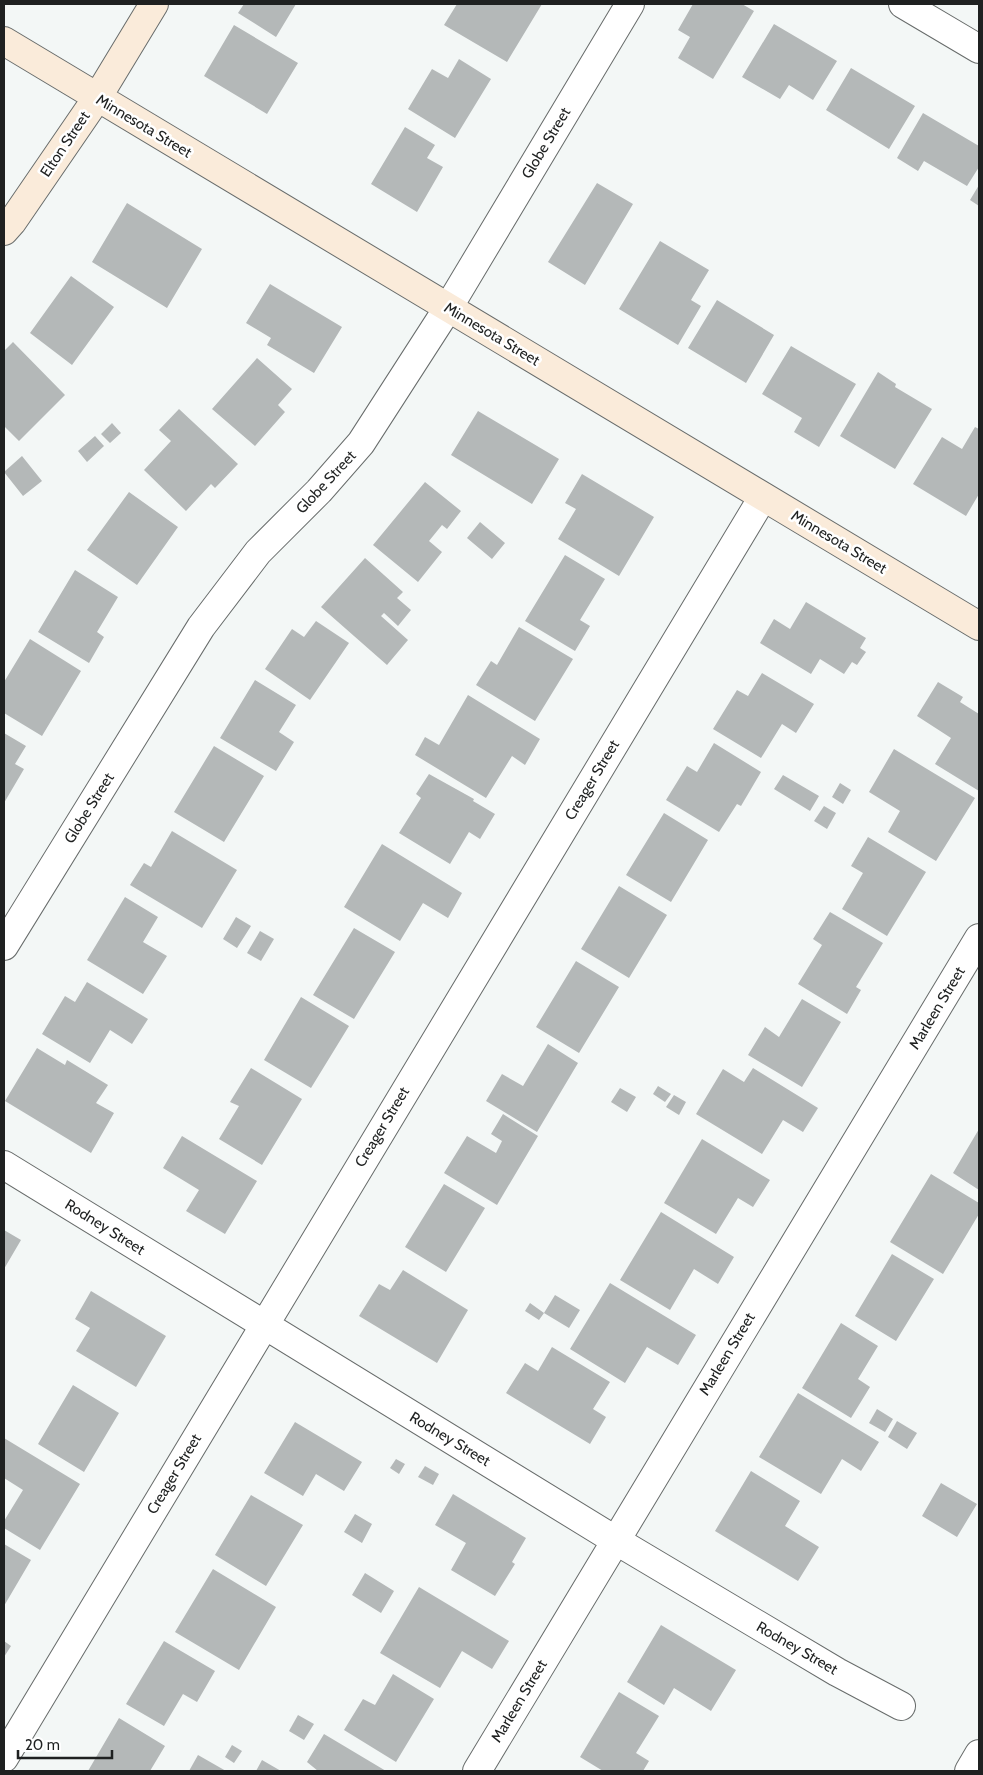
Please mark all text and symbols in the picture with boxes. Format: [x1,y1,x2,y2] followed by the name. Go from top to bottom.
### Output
[93,90,195,162] street label: Minnesota Street
[518,104,574,182] street label: Globe Street
[36,108,94,180] street label: Elton Street
[441,298,543,370] street label: Minnesota Street
[292,447,360,517] street label: Globe Street
[788,506,890,578] street label: Minnesota Street
[561,737,623,823] street label: Creager Street
[60,769,118,847] street label: Globe Street
[905,963,969,1053] street label: Marleen Street
[351,1084,413,1170] street label: Creager Street
[62,1195,148,1259] street label: Rodney Street
[695,1309,759,1399] street label: Marleen Street
[406,1408,494,1470] street label: Rodney Street
[143,1431,205,1517] street label: Creager Street
[753,1617,841,1679] street label: Rodney Street
[487,1656,551,1746] street label: Marleen Street
[18,1728,111,1760] scale bar
[25,1736,60,1754] text: 20 m

